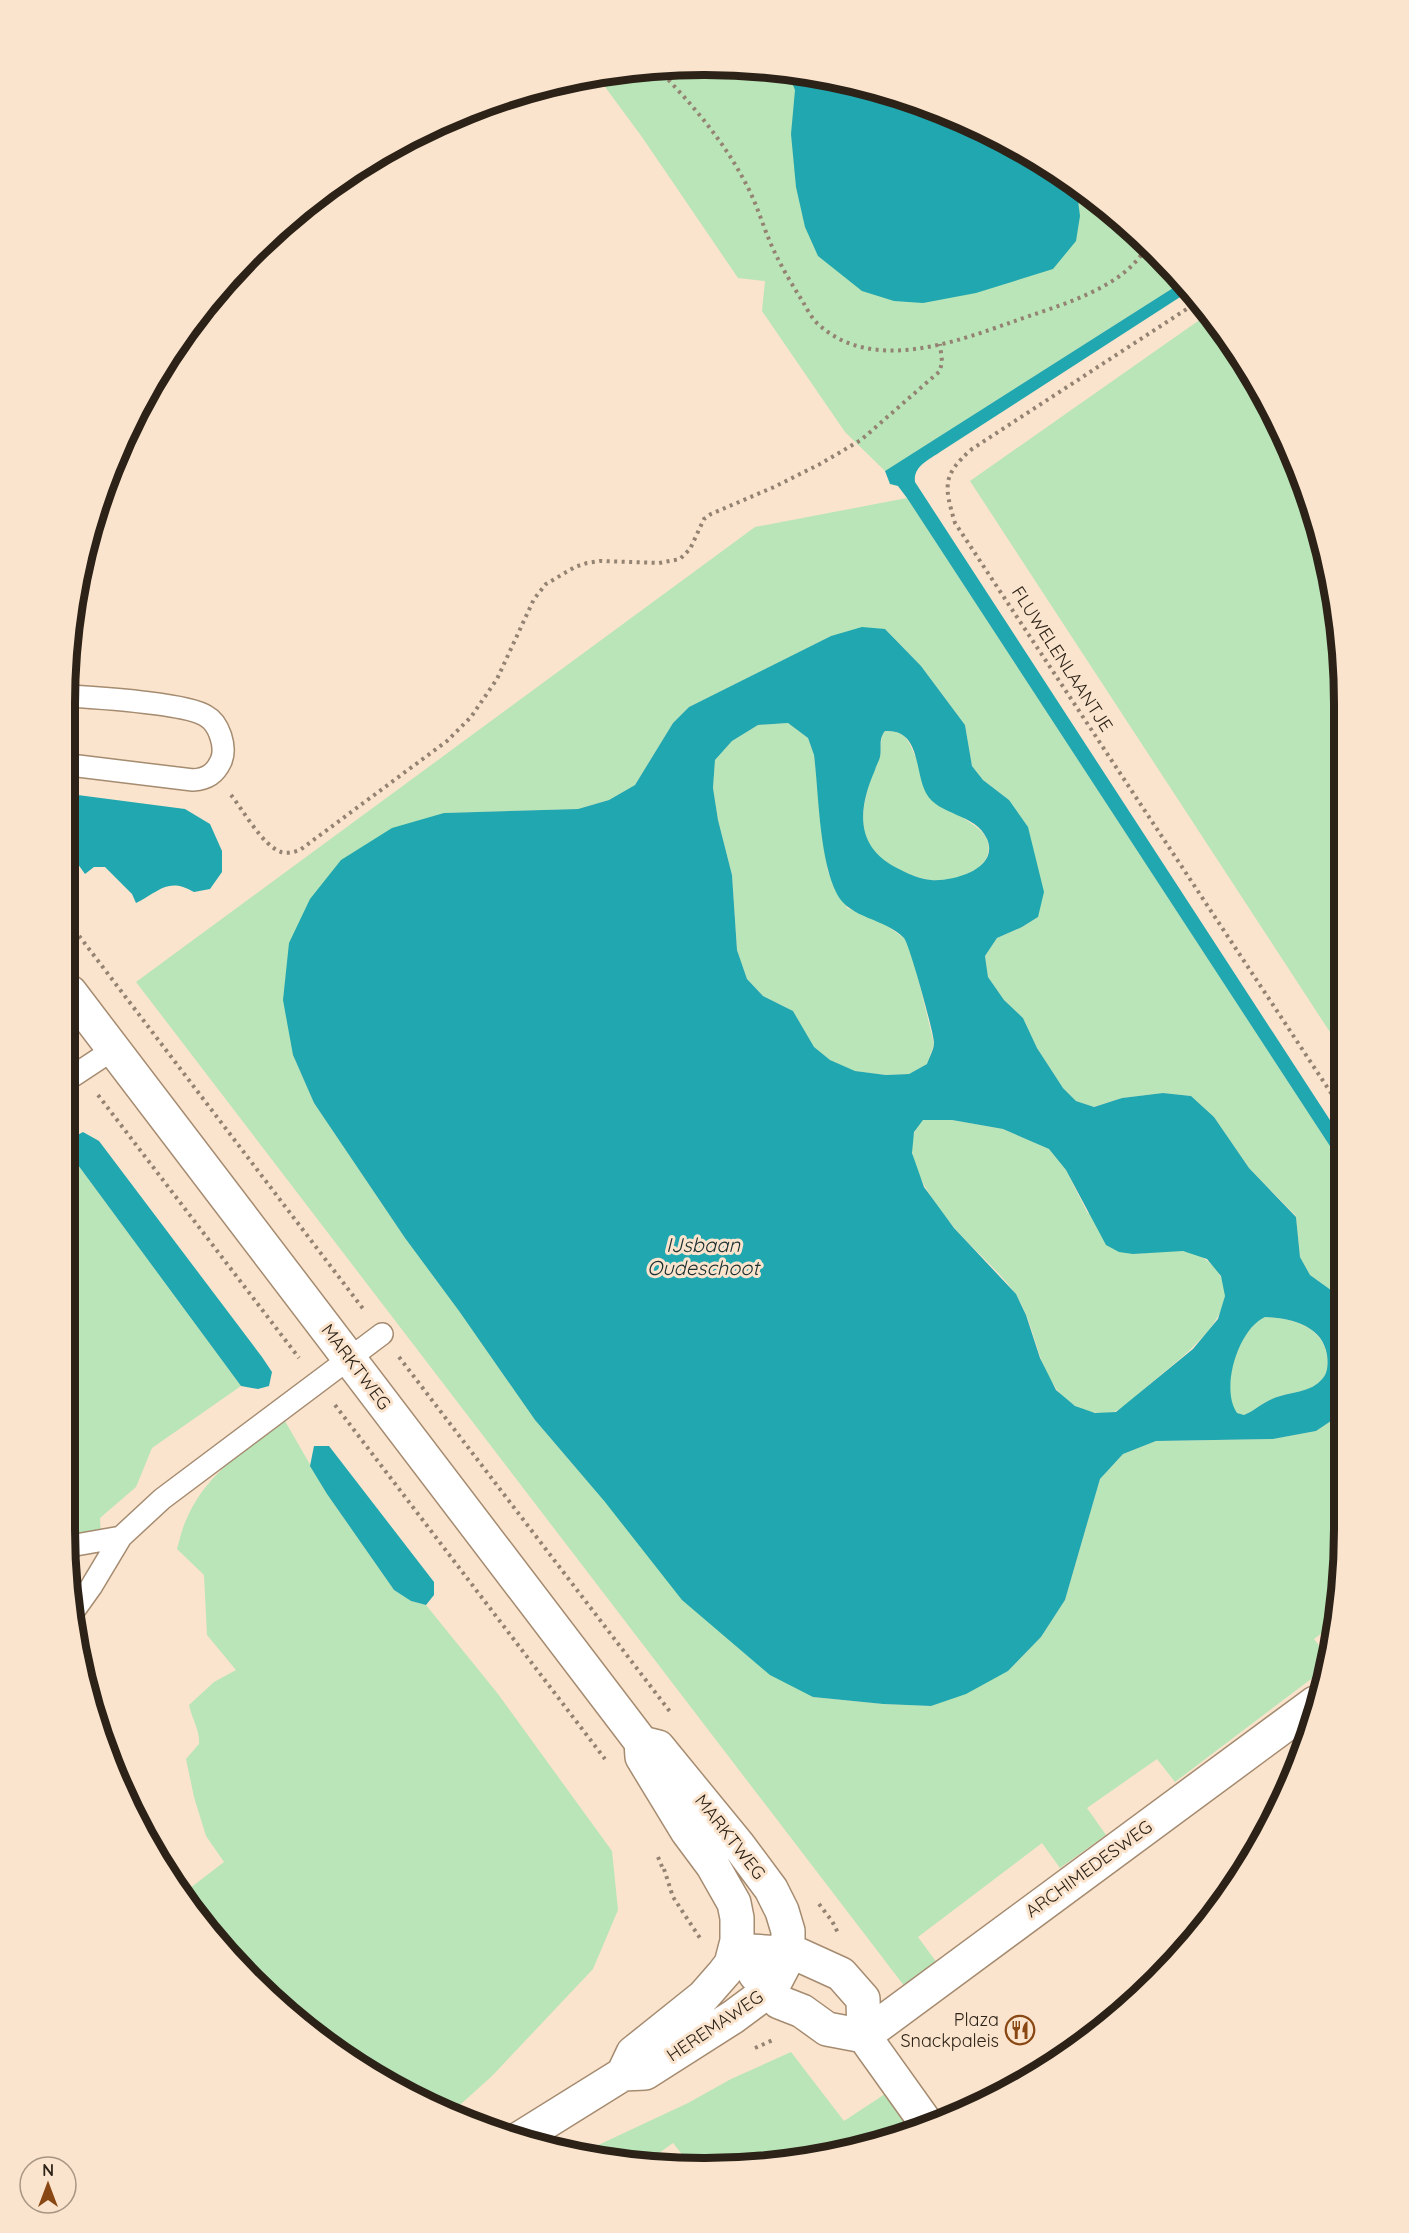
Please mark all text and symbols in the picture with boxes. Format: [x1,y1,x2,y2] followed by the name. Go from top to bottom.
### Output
[1007,582,1118,736] street label: FLUWELENLAANTJE
[647,1232,761,1280] water label: IJsbaan Oudeschoot
[317,1319,396,1414] street label: MARKTWEG
[690,1789,771,1884] street label: MARKTWEG
[1021,1815,1157,1922] street label: ARCHIMEDESWEG
[662,1985,767,2066] street label: HEREMAWEG
[900,2008,999,2052] place label: Plaza Snackpaleis
[1004,2014,1036,2046] restaurant icon: Plaza Snackpaleis
[18,2155,78,2215] north arrow
[42,2160,54,2180] text: N

